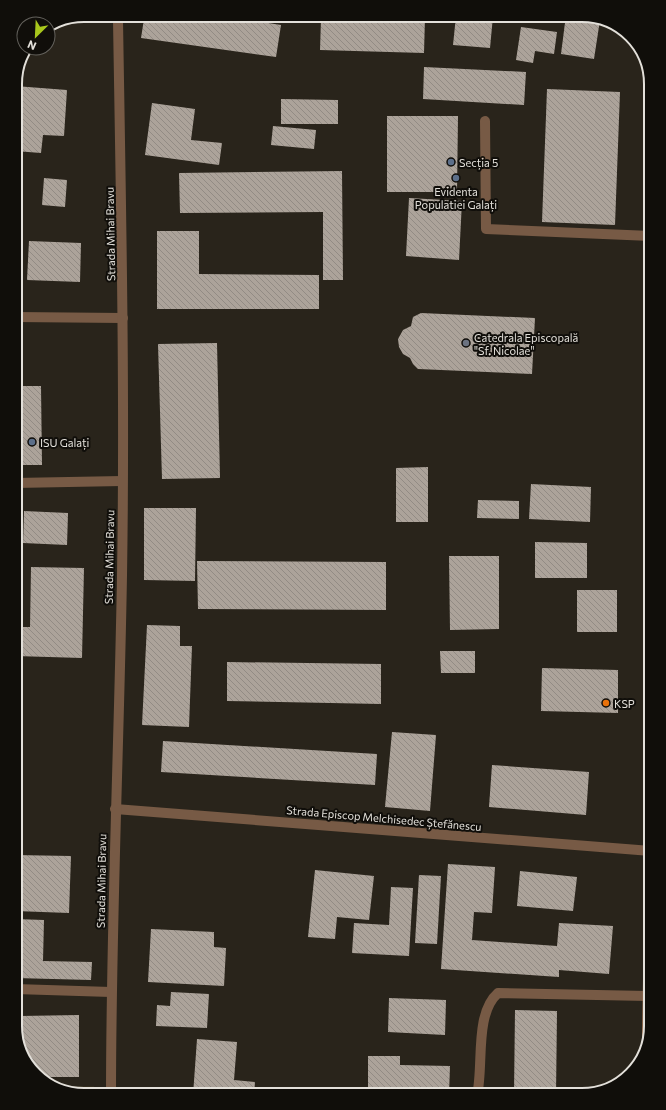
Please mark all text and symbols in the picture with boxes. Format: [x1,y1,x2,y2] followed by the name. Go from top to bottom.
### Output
[16,16,56,56] north arrow
[25,38,38,53] text: N
[459,156,498,170] place label: Secția 5
[446,157,456,167] marker: Secția 5
[451,173,461,183] marker: Evidenta Populatiei Galați
[415,185,497,212] place label: Evidenta Populatiei Galați
[103,187,117,281] street label: Strada Mihai Bravu
[474,331,578,357] place label: Catedrala Episcopală "Sf. Nicolae"
[461,338,471,348] marker: Catedrala Episcopală "Sf. Nicolae"
[40,436,90,450] place label: ISU Galați
[27,437,37,447] marker: ISU Galați
[102,510,116,604] street label: Strada Mihai Bravu
[614,697,635,710] place label: KSP
[601,698,611,708] marker: KSP
[286,803,482,834] street label: Strada Episcop Melchisedec Ștefănescu
[94,834,108,928] street label: Strada Mihai Bravu

